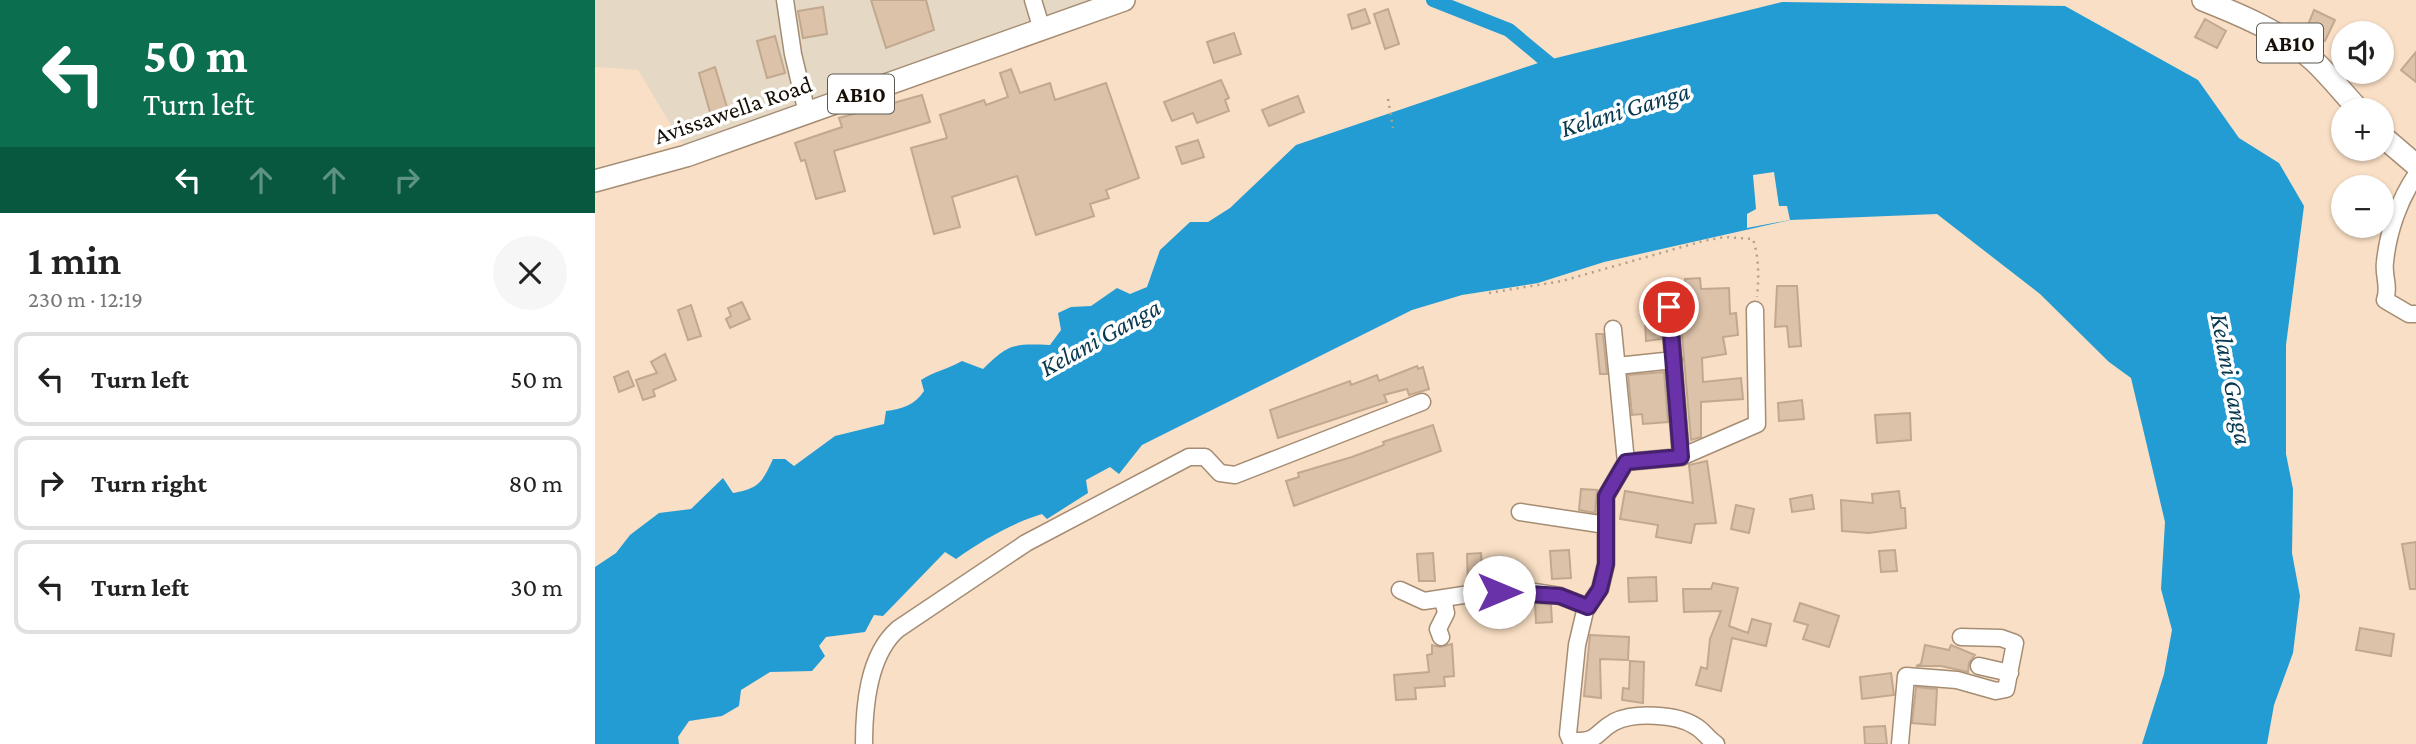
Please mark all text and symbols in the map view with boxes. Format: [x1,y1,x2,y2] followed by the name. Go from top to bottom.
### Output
[2331,21,2394,238] map controls
[2331,21,2394,84] button: sound
[2257,24,2323,62] road number: AB10
[28,28,119,119] icon: left
[143,28,248,83] text: 50 m
[650,70,816,149] street label: Avissawella Road
[828,74,894,114] road number: AB10
[1557,76,1693,143] water label: Kelani Ganga
[143,86,254,122] text: Turn left
[2331,98,2394,161] button: +
[169,161,207,199] icon: left
[242,161,280,199] icon: ahead
[315,161,353,199] icon: ahead
[388,161,426,199] icon: right
[2331,175,2394,238] button: −
[28,236,121,283] text: 1 min
[493,236,567,310] button: close
[1639,277,1699,337] pin
[28,286,143,312] text: 230 m · 12:19
[1650,288,1688,326] icon: arrive
[1035,292,1166,382] water label: Kelani Ganga
[2205,311,2258,447] water label: Kelani Ganga
[32,360,70,398] icon: left
[91,365,189,394] text: Turn left
[510,365,563,394] text: 50 m
[32,464,70,502] icon: right
[91,469,207,498] text: Turn right
[509,469,563,498] text: 80 m
[1462,555,1536,629] position arrow
[32,568,70,606] icon: left
[91,573,189,602] text: Turn left
[510,573,563,602] text: 30 m

